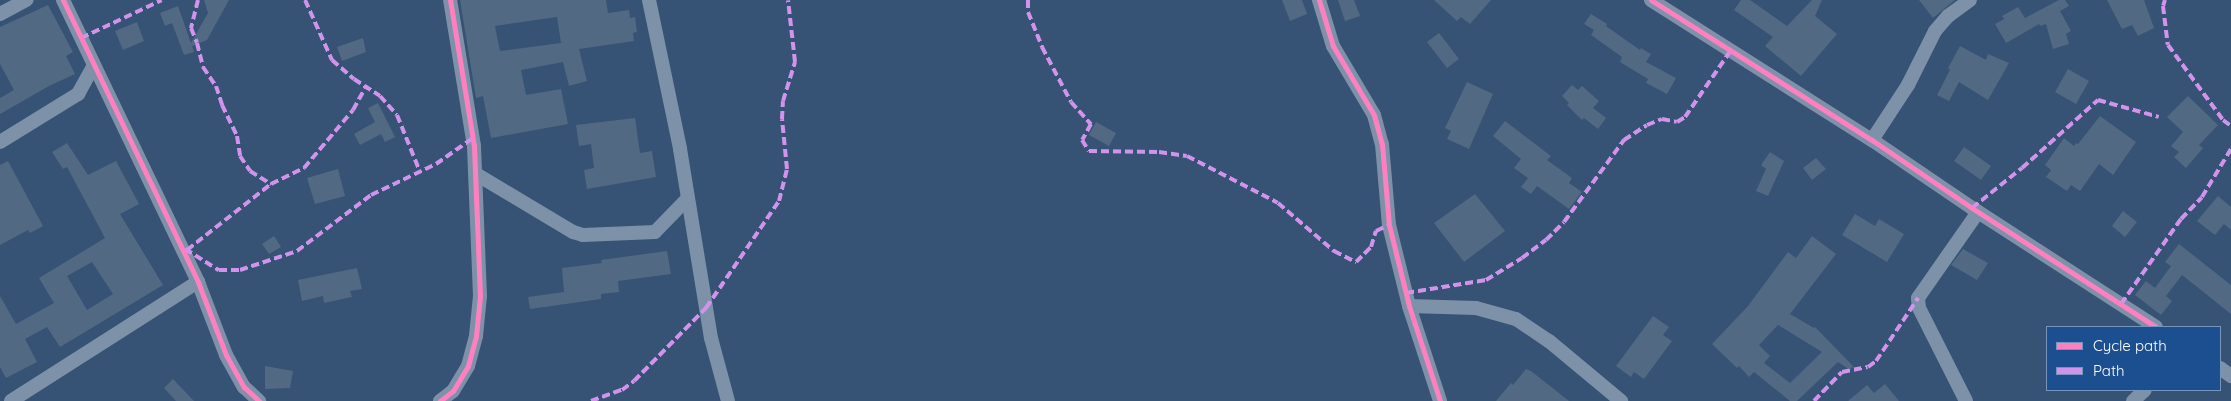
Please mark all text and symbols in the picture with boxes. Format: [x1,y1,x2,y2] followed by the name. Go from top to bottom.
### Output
[2046,326,2221,391] legend
[2093,336,2167,355] text: Cycle path
[2093,361,2125,380] text: Path

